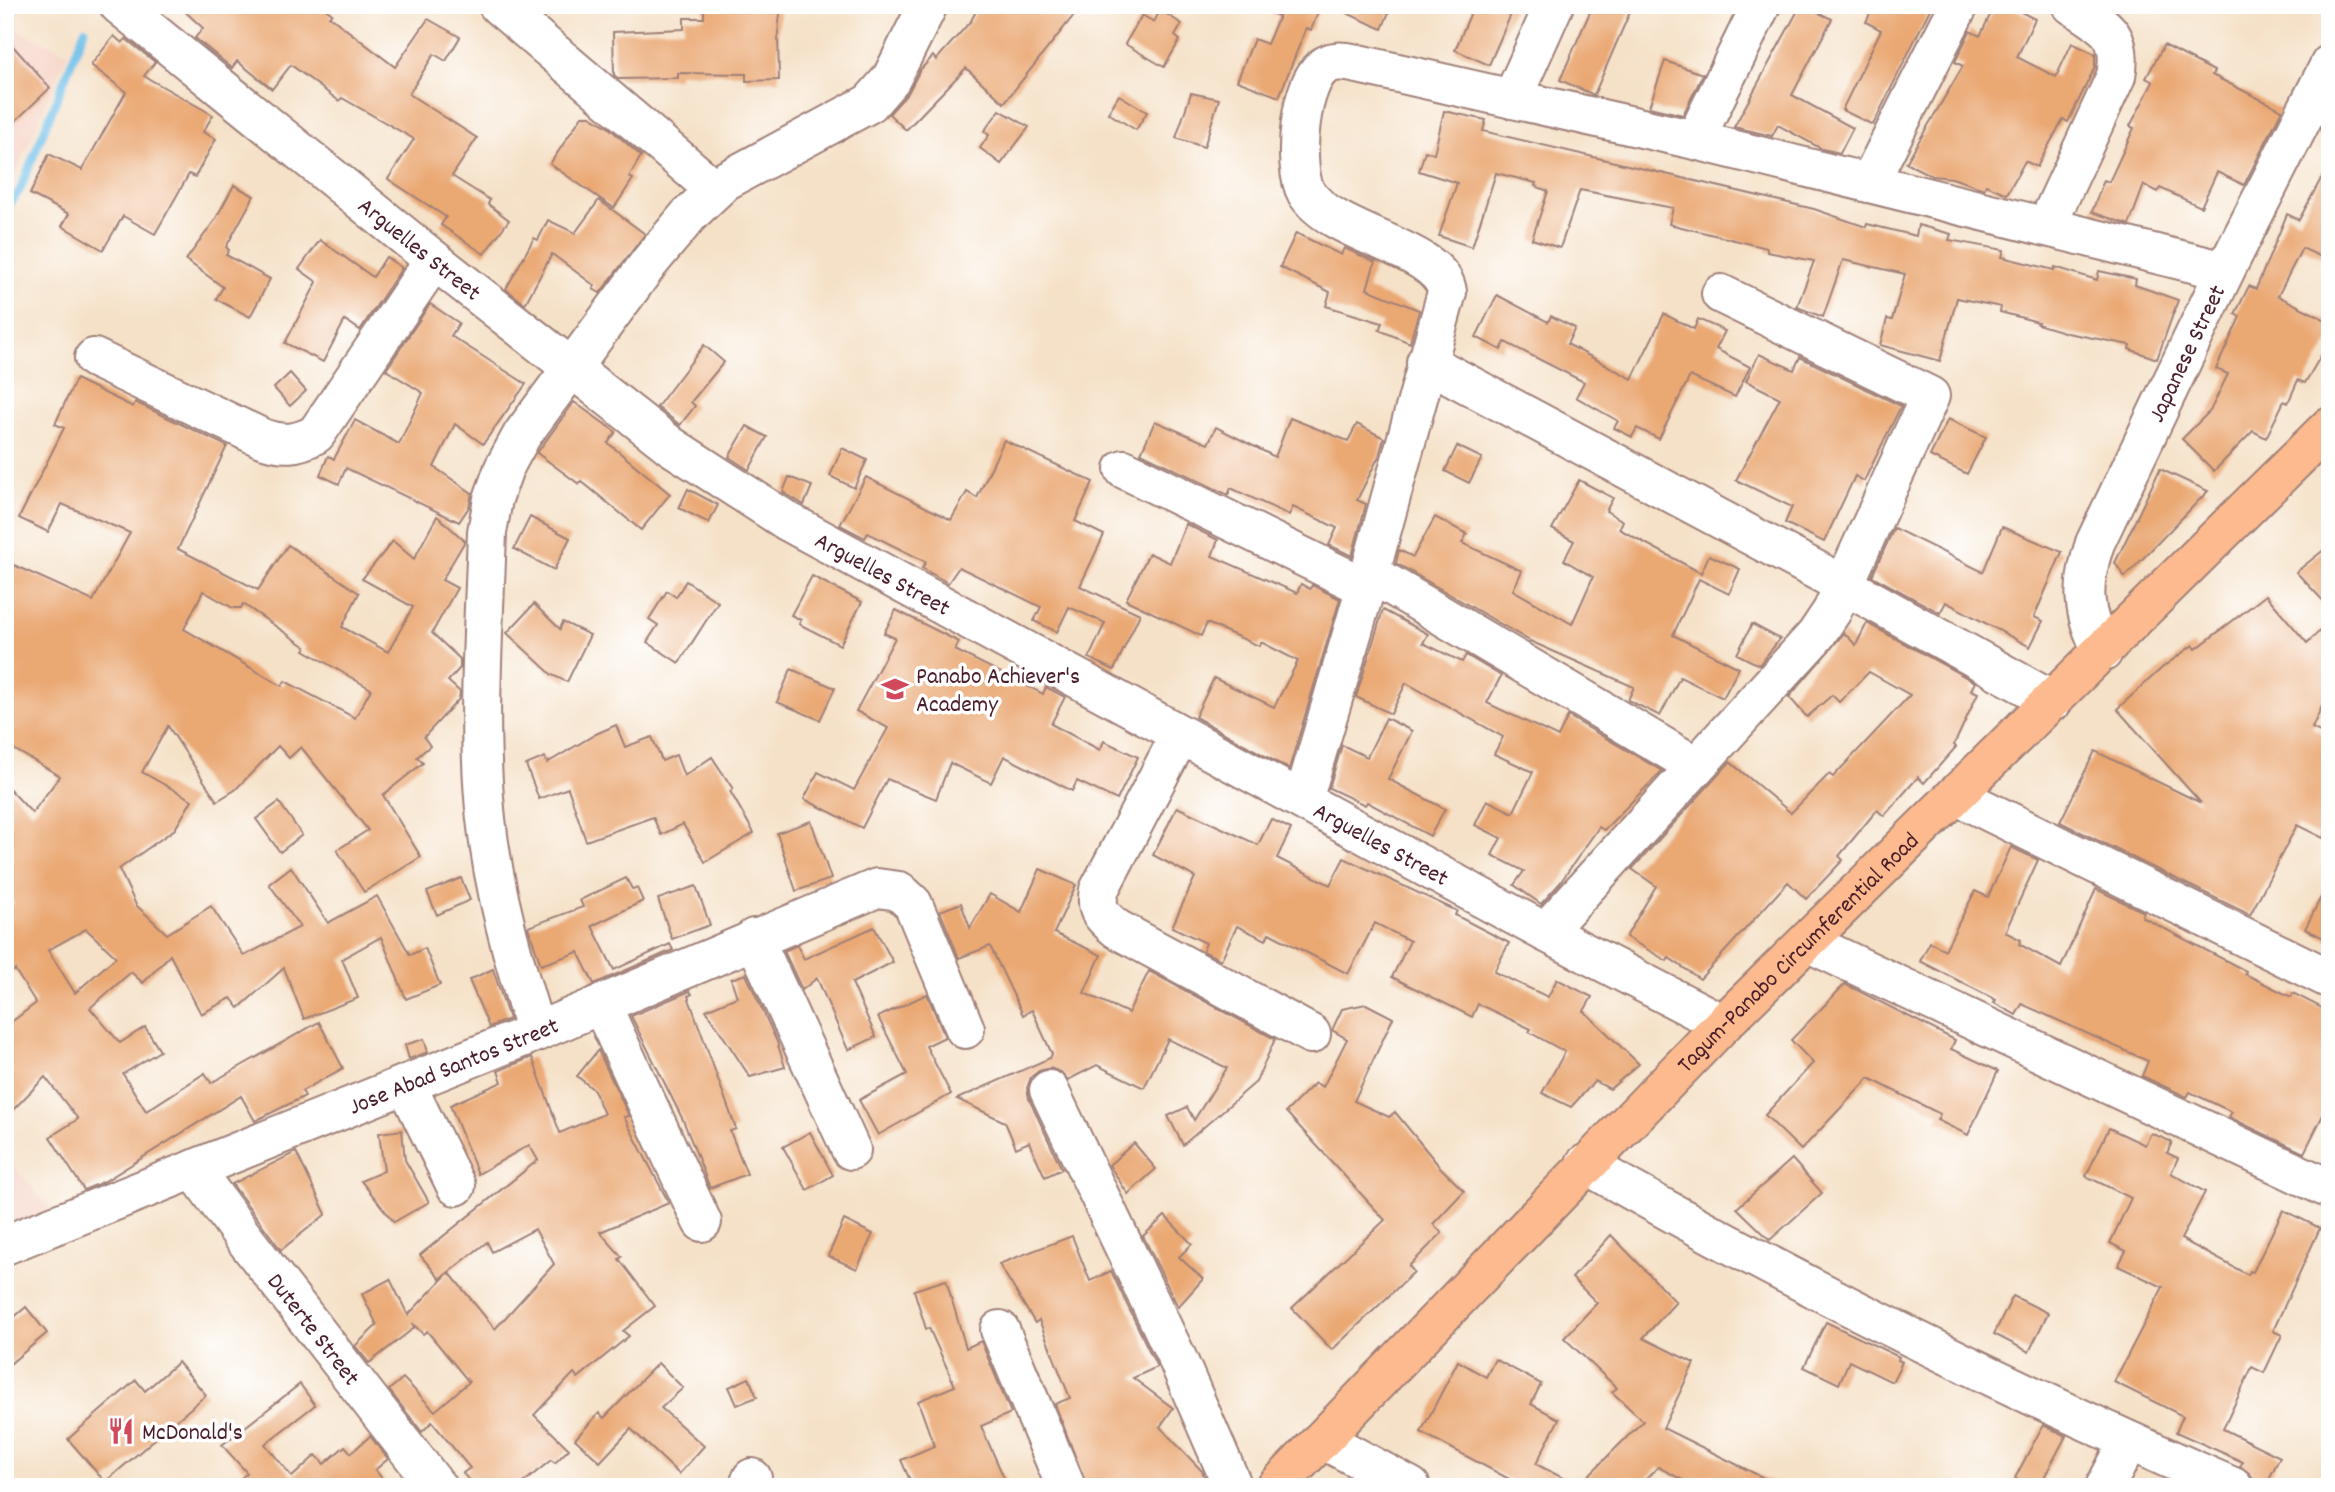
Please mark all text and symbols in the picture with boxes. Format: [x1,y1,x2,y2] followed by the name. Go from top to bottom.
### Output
[349,191,487,311] street label: Arguelles Street
[2141,280,2236,429] street label: Japanese Street
[808,525,956,626] street label: Arguelles Street
[916,661,1080,723] place label: Panabo Achiever's Academy
[880,674,910,704] school or university icon: Panabo Achiever's Academy
[1306,795,1454,897] street label: Arguelles Street
[1670,826,1928,1082] street label: Tagum-Panabo Circumferential Road
[344,1010,565,1125] street label: Jose Abad Santos Street
[257,1267,367,1394] street label: Duterte Street
[106,1416,136,1446] restaurant icon: McDonald's
[142,1417,243,1451] place label: McDonald's

